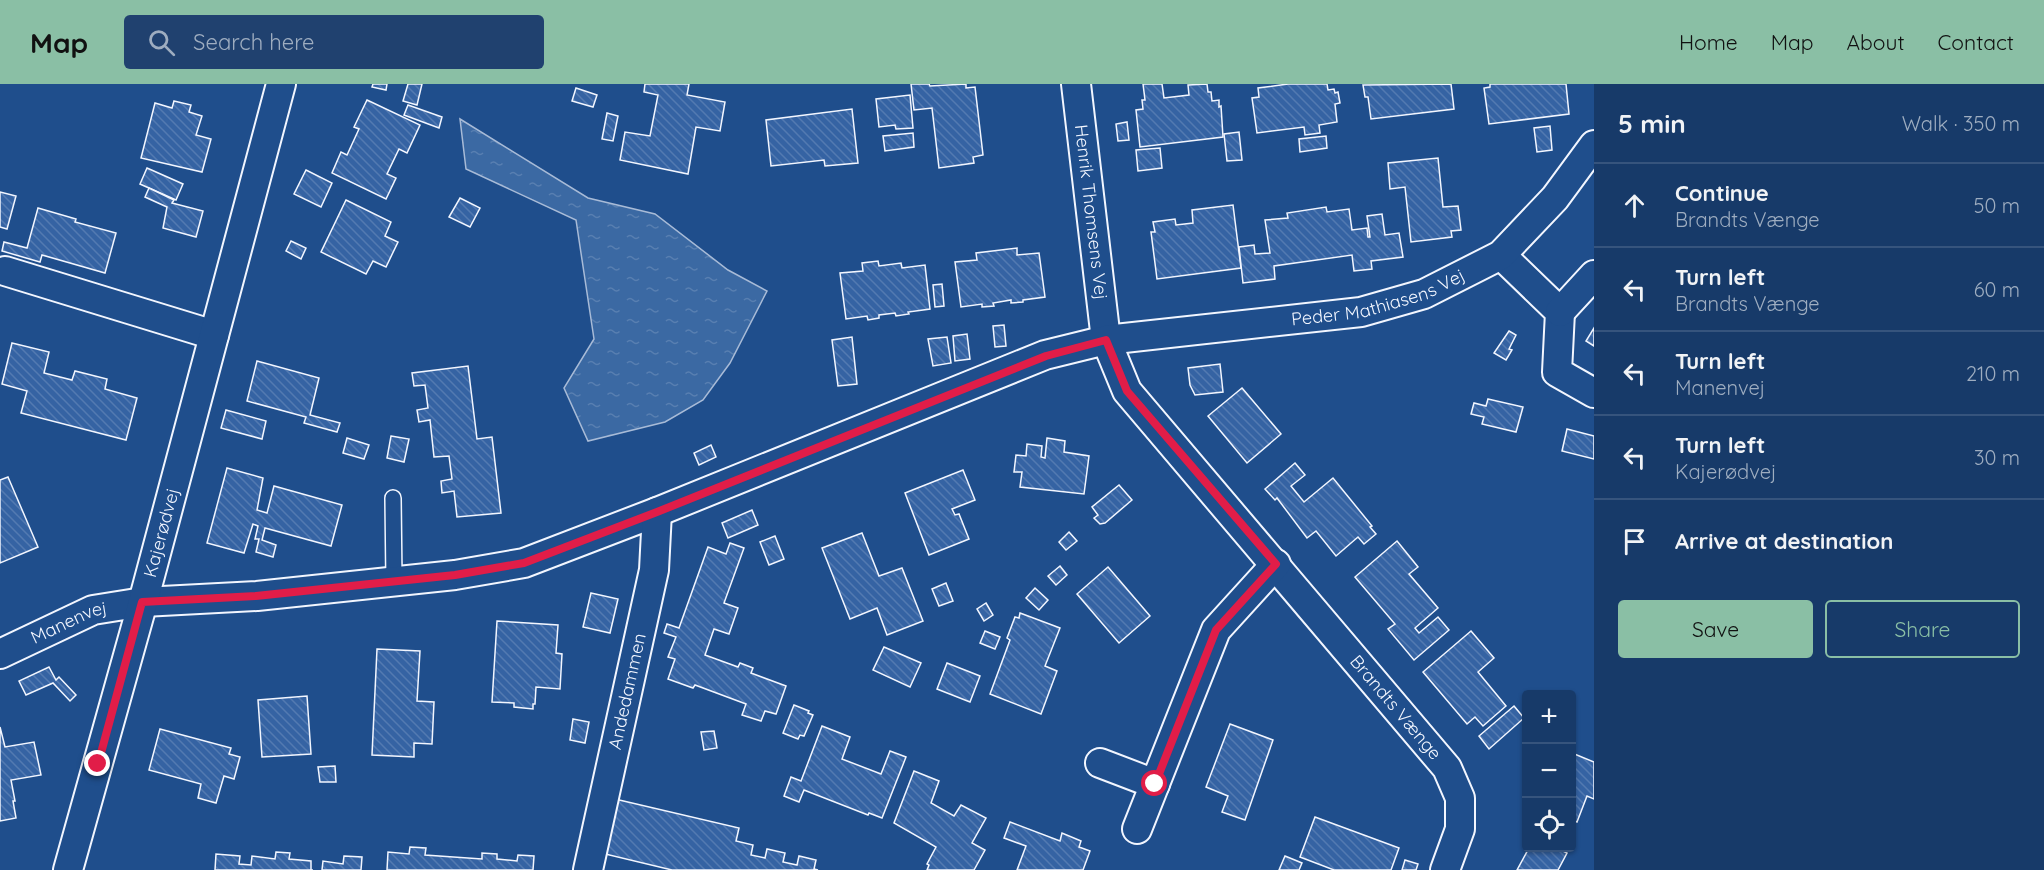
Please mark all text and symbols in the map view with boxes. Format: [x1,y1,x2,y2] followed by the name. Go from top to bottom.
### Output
[124,15,544,69] search box
[30,25,88,60] text: Map
[145,26,178,59] icon: search
[193,28,315,56] text: Search here
[1679,29,1738,55] text: Home
[1771,29,1814,55] text: Map
[1847,29,1905,55] text: About
[1938,29,2014,55] text: Contact
[1618,107,1686,140] text: 5 min
[1902,111,2020,136] text: Walk · 350 m
[1070,123,1113,301] street label: Henrik Thomsens Vej
[1675,179,1769,207] text: Continue
[1618,189,1651,222] icon: ahead
[1974,193,2020,218] text: 50 m
[1675,207,1820,232] text: Brandts Vænge
[1290,263,1468,331] street label: Peder Mathiasens Vej
[1675,263,1765,291] text: Turn left
[1618,273,1651,306] icon: left
[1974,277,2020,302] text: 60 m
[1675,291,1820,316] text: Brandts Vænge
[1675,347,1765,375] text: Turn left
[1618,357,1651,390] icon: left
[1966,361,2020,386] text: 210 m
[1675,375,1765,400] text: Manenvej
[1675,431,1765,459] text: Turn left
[1618,441,1651,474] icon: left
[1974,445,2020,470] text: 30 m
[1675,459,1776,484] text: Kajerødvej
[138,485,184,580] street label: Kajerødvej
[1618,525,1651,558] icon: arrive
[1675,527,1893,555] text: Arrive at destination
[27,596,108,649] street label: Manenvej
[1618,600,1813,658] button: Save
[1825,600,2020,658] button: Share
[603,631,651,751] street label: Andedammen
[1345,650,1447,764] street label: Brandts Vænge
[1522,690,1576,852] map controls
[1522,690,1576,744] button: +
[1522,744,1576,798] button: −
[84,750,110,776] route end
[1141,770,1167,796] route start
[1522,798,1576,852] button: locate

